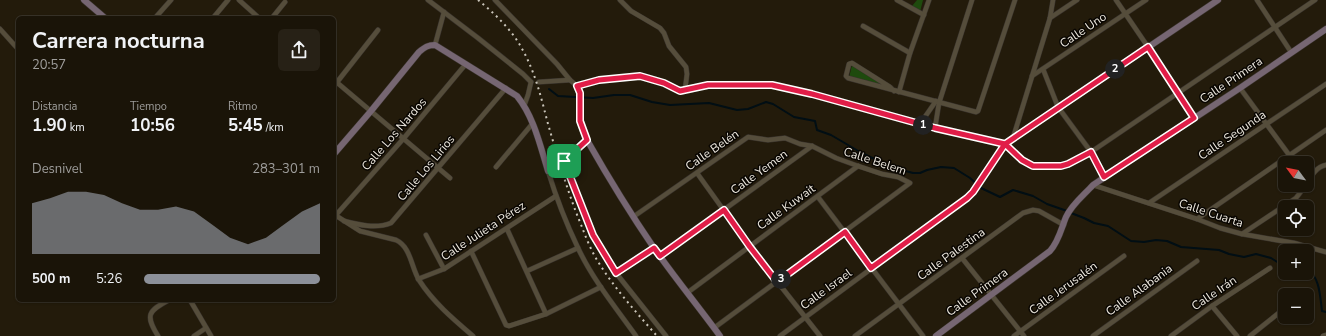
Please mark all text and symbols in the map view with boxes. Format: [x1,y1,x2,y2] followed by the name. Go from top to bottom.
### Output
[1057,8,1110,51] street label: Calle Uno
[32,26,205,56] text: Carrera nocturna
[278,29,320,71] button: share
[1196,53,1266,107] street label: Calle Primera
[32,56,66,74] text: 20:57
[1105,59,1125,79] pin: 2
[1112,61,1118,76] text: 2
[358,94,430,174] street label: Calle Los Nardos
[32,99,77,114] text: Distancia
[130,99,167,114] text: Tiempo
[228,99,257,114] text: Ritmo
[1195,106,1269,164] street label: Calle Segunda
[32,114,67,137] text: 1.90
[130,114,175,137] text: 10:56
[228,114,263,137] text: 5:45
[913,115,933,135] pin: 1
[920,117,926,132] text: 1
[67,120,85,135] text: km
[263,120,284,135] text: /km
[682,126,742,174] street label: Calle Belén
[394,131,458,204] street label: Calle Los Lirios
[841,143,909,179] street label: Calle Belem
[547,144,581,178] pin
[727,146,791,198] street label: Calle Yemen
[553,150,575,172] icon: arrive
[1278,156,1314,192] north arrow
[1278,156,1314,324] map controls
[32,160,83,178] text: Desnivel
[252,160,320,178] text: 283–301 m
[754,180,819,234] street label: Calle Kuwait
[1177,195,1245,231] street label: Calle Cuarta
[438,197,529,264] street label: Calle Julieta Pérez
[1278,200,1314,236] button: locate
[914,224,988,284] street label: Calle Palestina
[1278,244,1314,280] button: +
[1026,258,1100,318] street label: Calle Jerusalén
[1102,260,1176,320] street label: Calle Alabania
[943,264,1011,320] street label: Calle Primera
[797,265,855,313] street label: Calle Israel
[771,269,791,289] pin: 3
[32,270,70,288] text: 500 m
[96,270,122,288] text: 5:26
[778,271,784,286] text: 3
[1188,272,1240,314] street label: Calle Irán
[1278,288,1314,324] button: −

